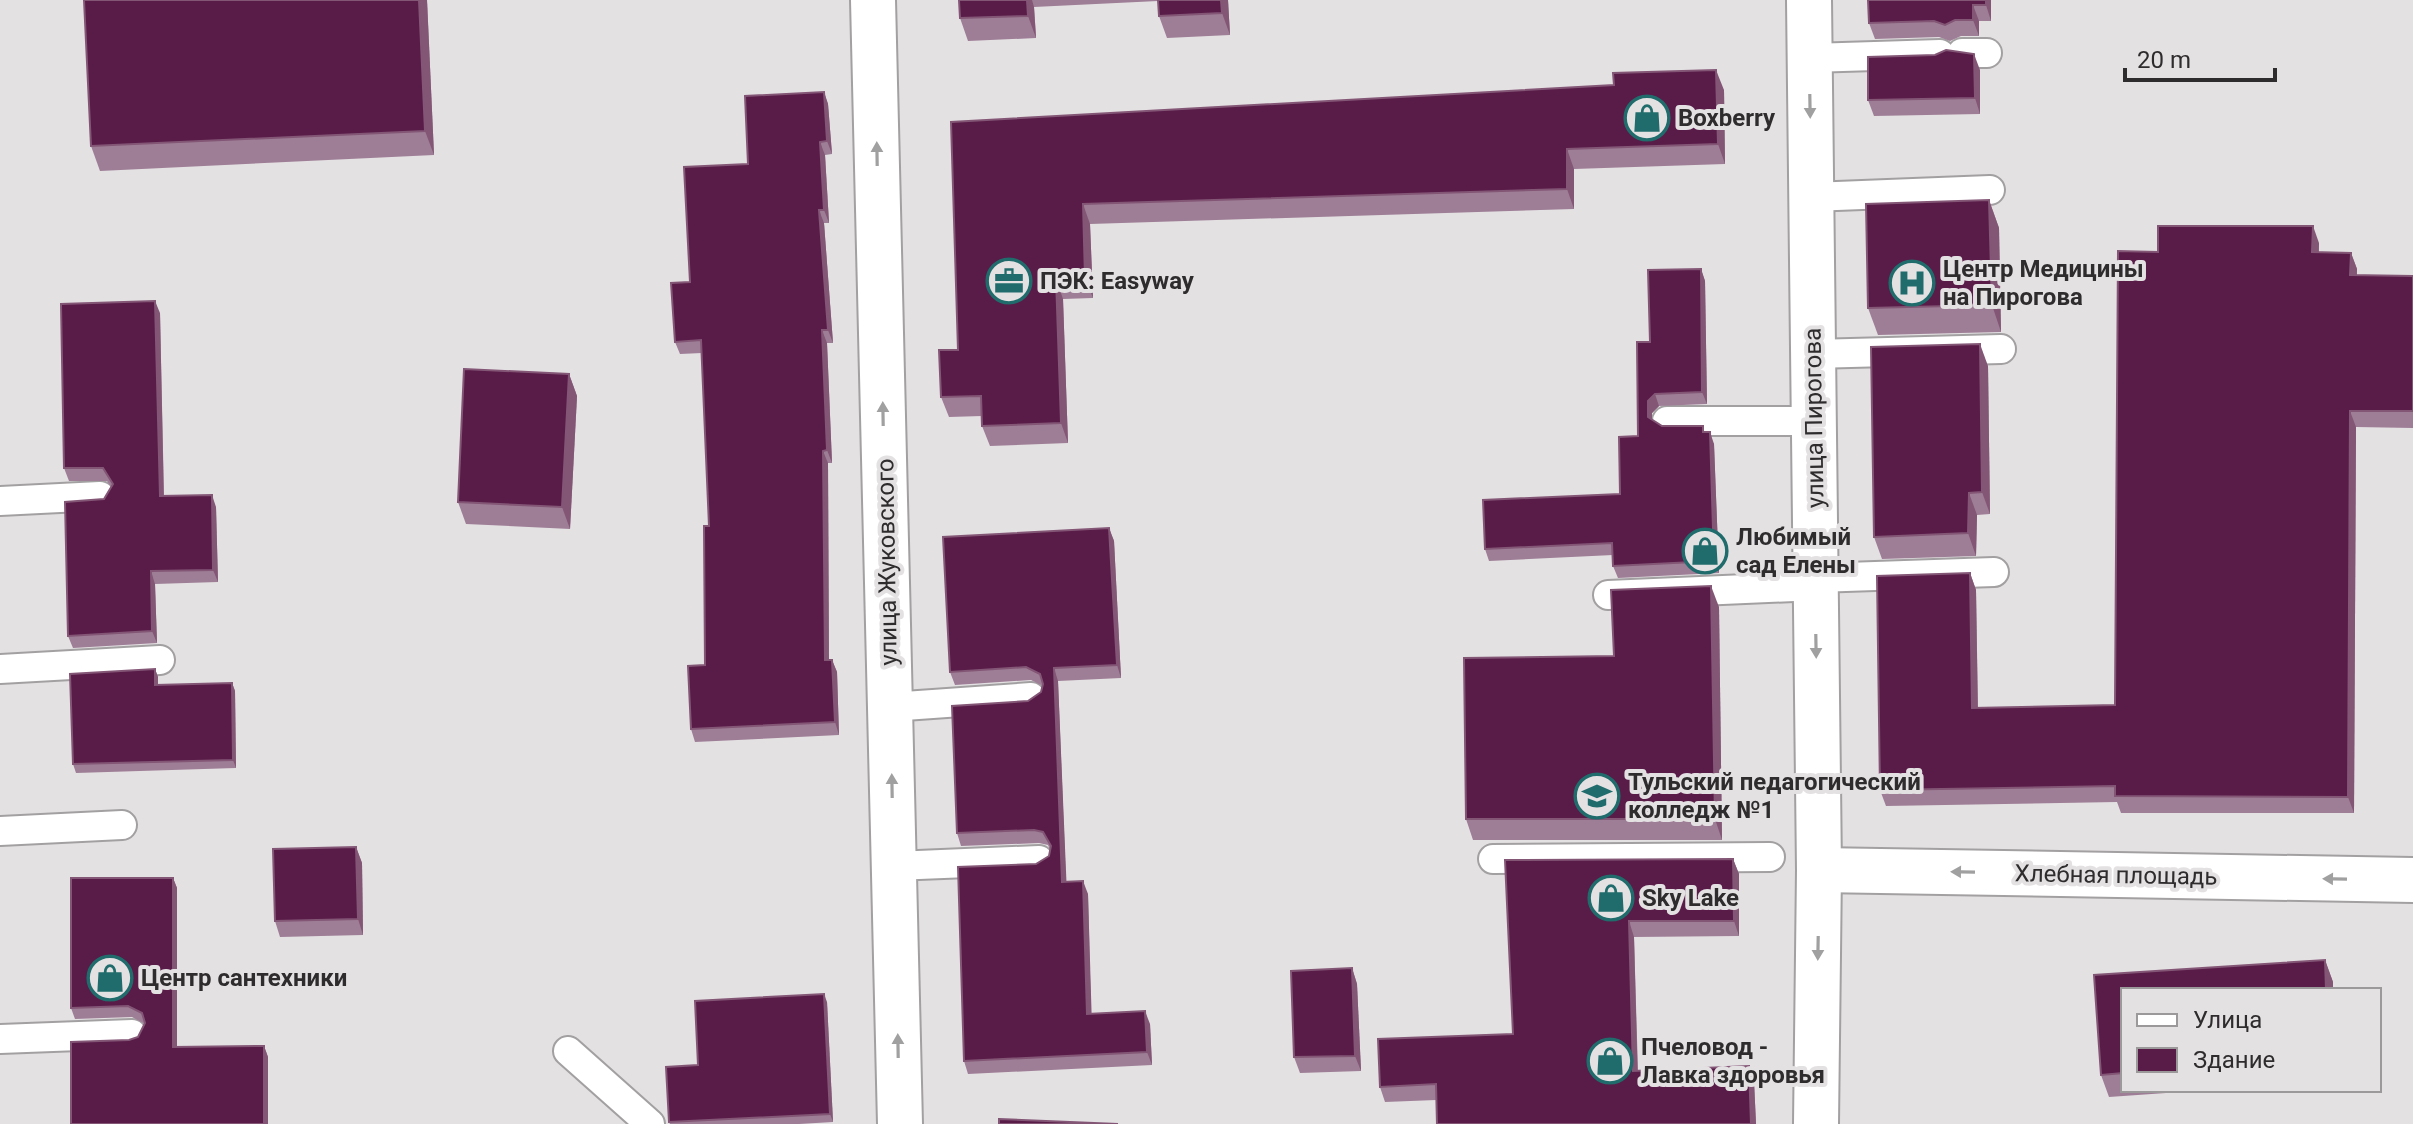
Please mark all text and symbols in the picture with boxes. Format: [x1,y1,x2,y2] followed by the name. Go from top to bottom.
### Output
[2125,32,2275,82] scale bar
[2137,46,2191,74] text: 20 m
[1623,94,1671,142] shop icon: Boxberry
[1804,94,1816,119] one-way arrow
[1678,104,1776,132] place label: Boxberry
[871,141,884,166] one-way arrow
[1943,255,2144,311] place label: Центр Медицины на Пирогова
[985,257,1033,305] office icon: ПЭК: Easyway
[1888,259,1936,307] hospital icon: Центр Медицины на Пирогова
[1040,267,1195,295] place label: ПЭК: Easyway
[1798,328,1830,508] street label: улица Пирогова
[877,401,889,426] one-way arrow
[871,458,903,666] street label: улица Жуковского
[1736,523,1856,579] place label: Любимый сад Елены
[1681,527,1729,575] shop icon: Любимый сад Елены
[1810,634,1822,659] one-way arrow
[1628,768,1921,824] place label: Тульский педагогический колледж №1
[1573,772,1621,820] school or university icon: Тульский педагогический колледж №1
[885,773,898,798] one-way arrow
[2014,859,2218,891] street label: Хлебная площадь
[1950,866,1975,878] one-way arrow
[2322,873,2347,885] one-way arrow
[1587,874,1635,922] shop icon: Sky Lake
[1642,884,1739,912] place label: Sky Lake
[1812,936,1824,961] one-way arrow
[86,954,134,1002] shop icon: Центр сантехники
[141,964,347,992] place label: Центр сантехники
[2121,988,2381,1092] legend
[2193,1006,2262,1034] text: Улица
[891,1033,904,1058] one-way arrow
[1641,1033,1825,1089] place label: Пчеловод - Лавка здоровья
[1586,1037,1634,1085] shop icon: Пчеловод - Лавка здоровья
[2193,1046,2275,1074] text: Здание

